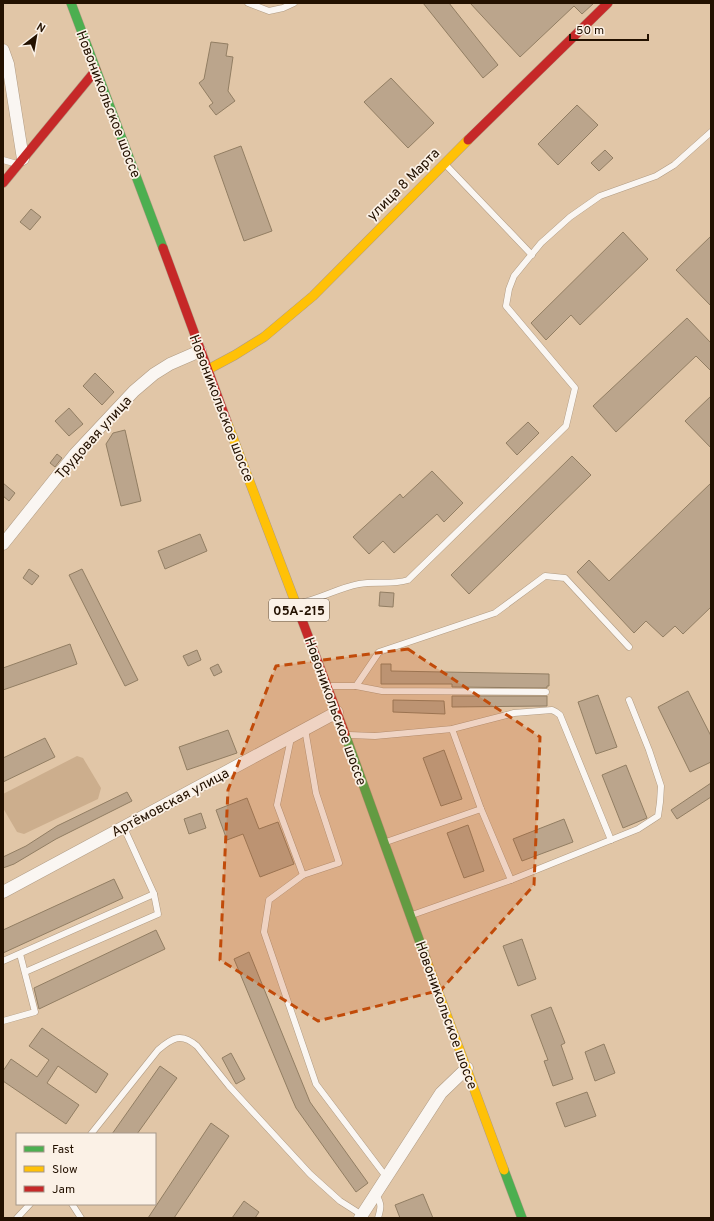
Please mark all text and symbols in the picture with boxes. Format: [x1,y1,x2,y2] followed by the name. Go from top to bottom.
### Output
[16,16,56,56] north arrow
[570,16,648,42] scale bar
[34,20,48,36] text: N
[576,23,604,39] text: 50 m
[72,28,144,181] street label: Новоникольское шоссе
[364,145,444,225] street label: улица 8 Марта
[185,332,257,485] street label: Новоникольское шоссе
[52,393,136,483] street label: Трудовая улица
[269,599,329,621] road number: 05А-215
[300,635,369,788] street label: Новоникольское шоссе
[109,765,232,842] street label: Артёмовская улица
[411,939,480,1092] street label: Новоникольское шоссе
[16,1133,156,1205] legend
[52,1142,74,1158] text: Fast
[52,1162,78,1178] text: Slow
[52,1182,75,1198] text: Jam

